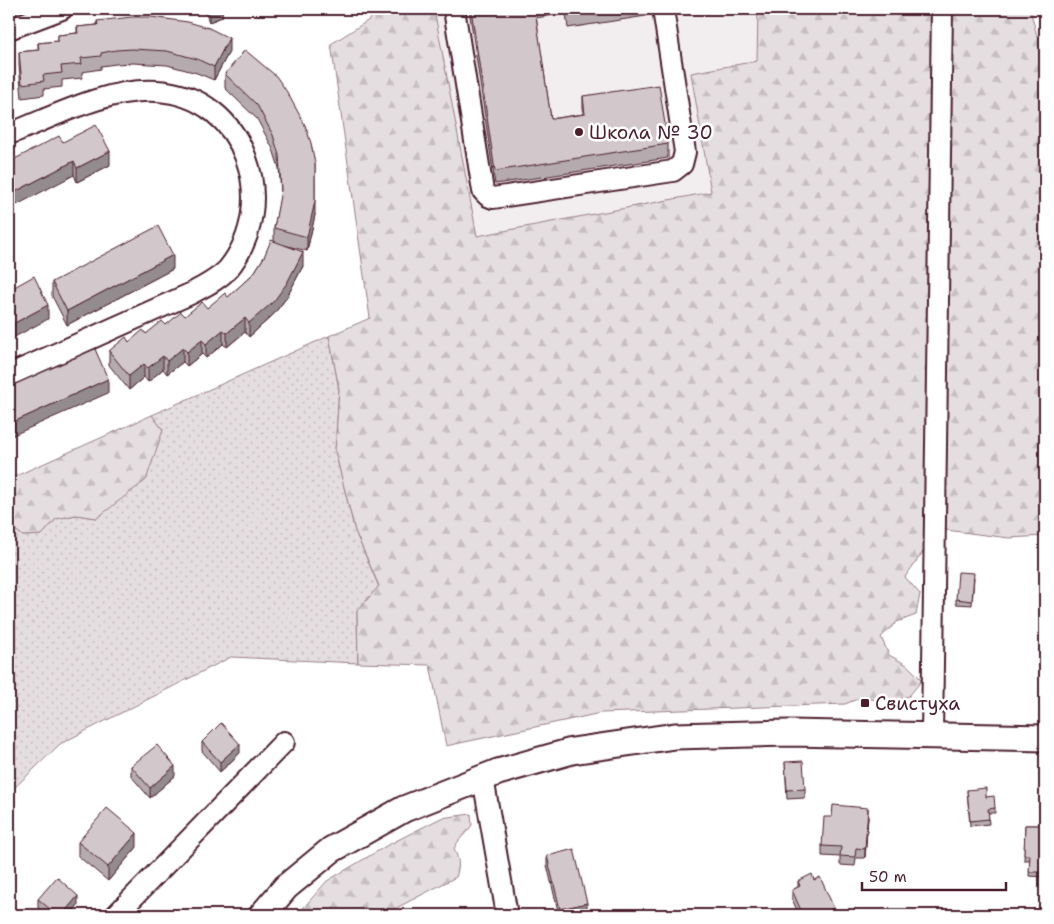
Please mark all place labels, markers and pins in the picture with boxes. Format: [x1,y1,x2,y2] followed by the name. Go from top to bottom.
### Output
[589,120,713,145] place label: Школа № 30
[573,126,585,138] marker: Школа № 30
[875,691,960,716] place label: Свистуха
[859,697,871,709] marker: Свистуха

